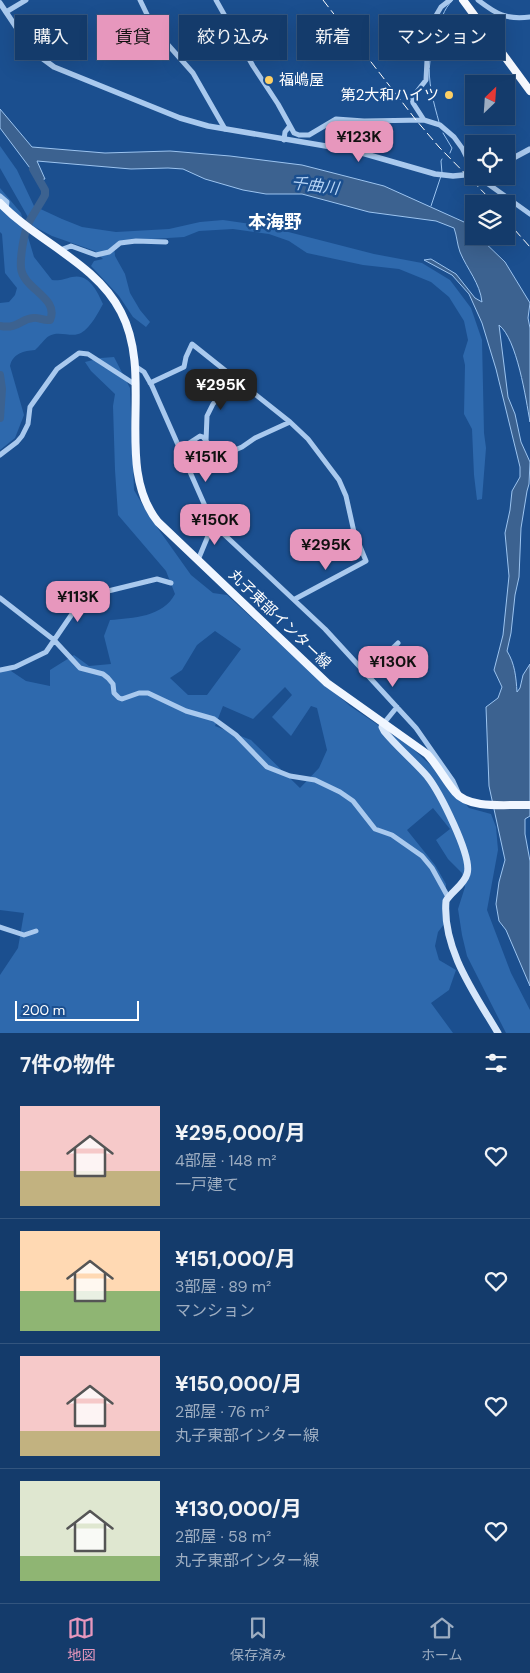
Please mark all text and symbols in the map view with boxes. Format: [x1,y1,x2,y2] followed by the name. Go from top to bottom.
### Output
[15,15,87,60] chip: 購入
[97,15,169,60] chip: 賃貸
[179,15,287,60] chip: 絞り込み
[297,15,369,60] chip: 新着
[379,15,505,60] chip: マンション
[279,70,324,90] place label: 福嶋屋
[263,74,275,86] marker: 福嶋屋
[465,75,515,125] north arrow
[465,75,515,245] map controls
[341,85,439,105] place label: 第2大和ハイツ
[443,89,455,101] marker: 第2大和ハイツ
[324,120,394,163] pin: ¥123K
[336,126,382,147] text: ¥123K
[465,135,515,185] button: locate
[290,172,342,199] water label: 千曲川
[465,195,515,245] button: layers
[248,210,302,234] district label: 本海野
[186,368,256,411] pin: ¥295K
[196,374,246,395] text: ¥295K
[171,440,241,483] pin: ¥151K
[185,446,227,467] text: ¥151K
[180,504,250,546] pin: ¥150K
[191,509,239,530] text: ¥150K
[291,528,361,571] pin: ¥295K
[301,534,351,555] text: ¥295K
[224,565,336,673] street label: 丸子東部インター線
[43,580,113,623] pin: ¥113K
[57,586,99,607] text: ¥113K
[358,646,428,688] pin: ¥130K
[369,651,417,672] text: ¥130K
[15,998,139,1021] scale bar
[22,1001,65,1019] text: 200 m
[482,1049,510,1077] icon: filters
[20,1051,115,1079] text: 7件の物件
[175,1119,306,1147] text: ¥295,000/月
[60,1126,120,1186] icon: home
[482,1142,510,1170] icon: heart
[175,1150,277,1171] text: 4部屋 · 148 m²
[175,1174,239,1195] text: 一戸建て
[175,1245,296,1273] text: ¥151,000/月
[60,1251,120,1311] icon: home
[482,1267,510,1295] icon: heart
[175,1276,271,1297] text: 3部屋 · 89 m²
[175,1300,255,1321] text: マンション
[175,1370,302,1398] text: ¥150,000/月
[60,1376,120,1436] icon: home
[482,1392,510,1420] icon: heart
[175,1401,270,1422] text: 2部屋 · 76 m²
[175,1425,319,1446] text: 丸子東部インター線
[175,1495,302,1523] text: ¥130,000/月
[60,1501,120,1561] icon: home
[482,1517,510,1545] icon: heart
[175,1526,271,1547] text: 2部屋 · 58 m²
[175,1550,319,1571] text: 丸子東部インター線
[67,1614,95,1664] tab: 地図
[230,1614,286,1664] tab: 保存済み
[421,1614,463,1664] tab: ホーム

